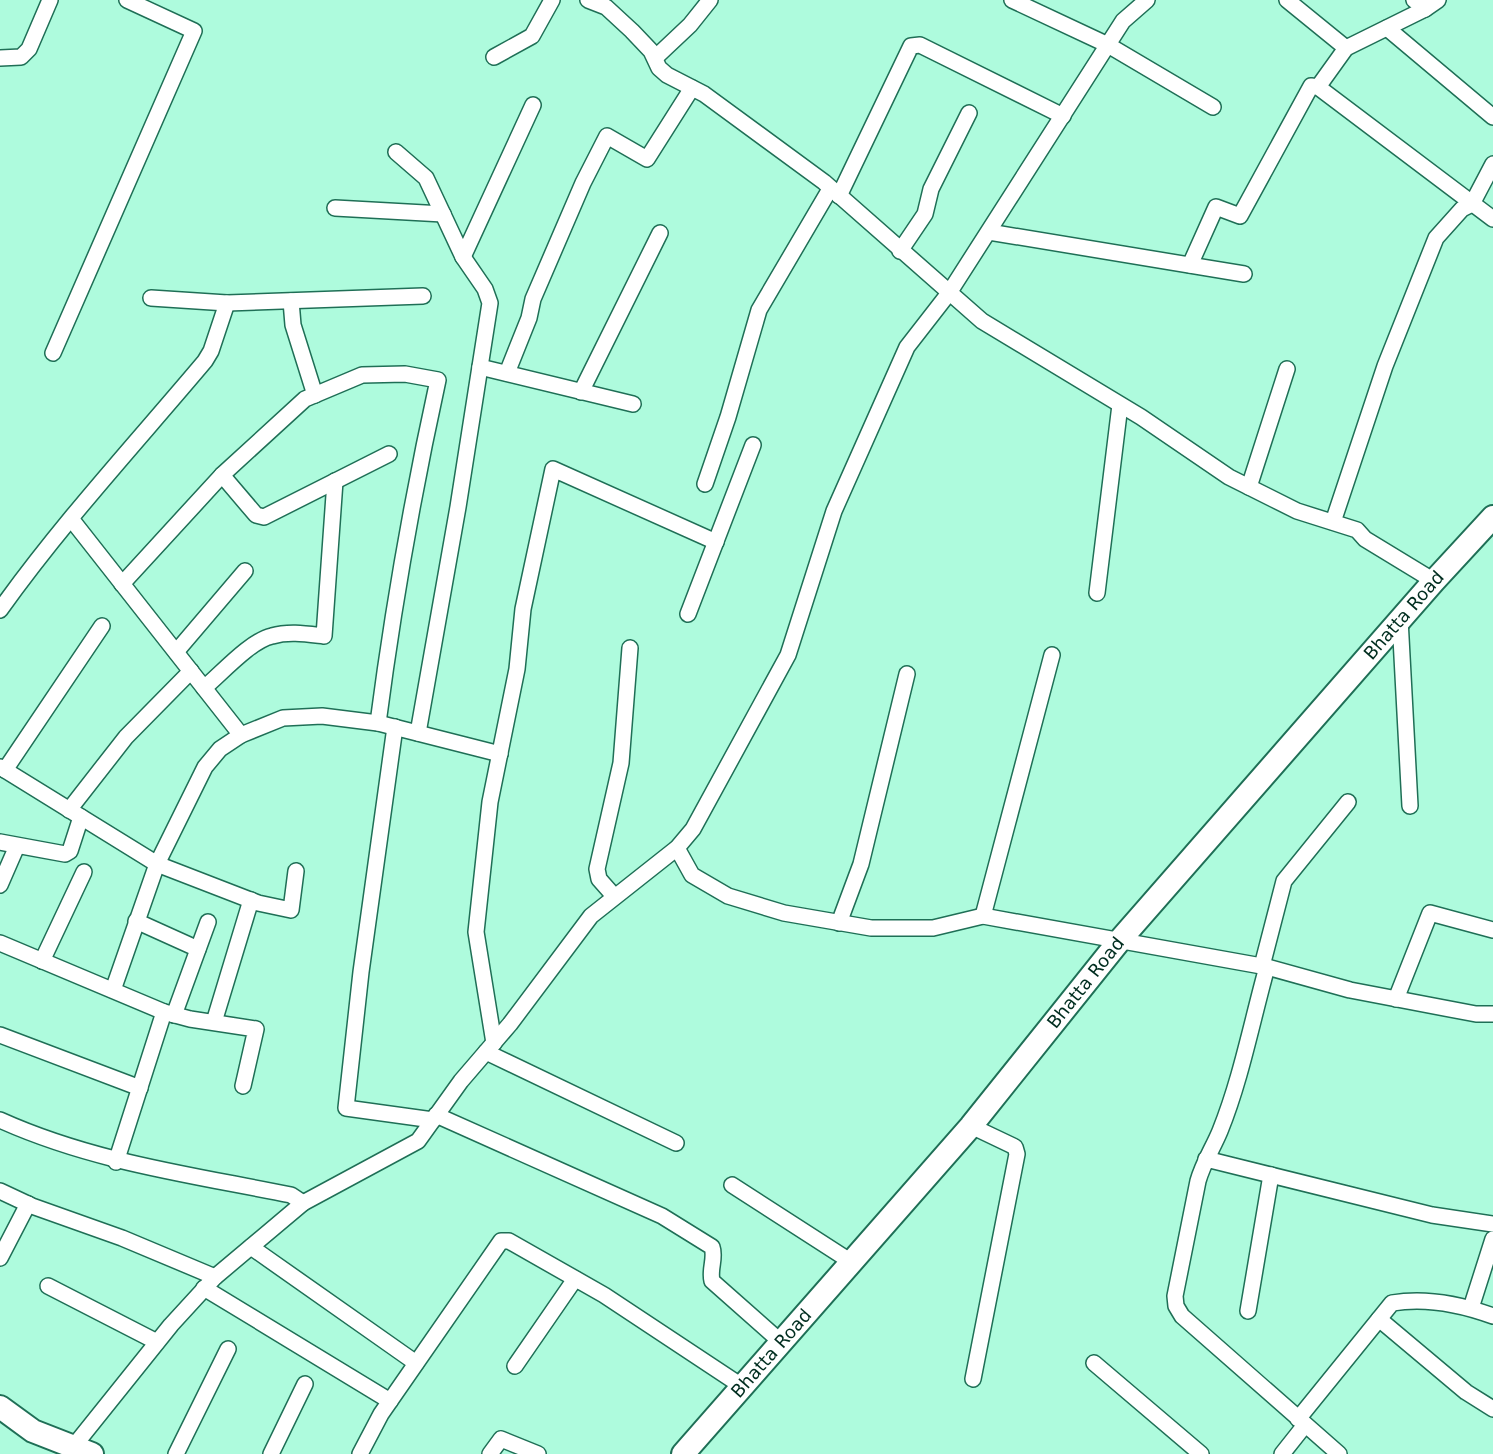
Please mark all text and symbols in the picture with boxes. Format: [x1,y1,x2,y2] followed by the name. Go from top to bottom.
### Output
[1359,566,1448,664] street label: Bhatta Road
[1042,933,1128,1032] street label: Bhatta Road
[727,1304,816,1402] street label: Bhatta Road

